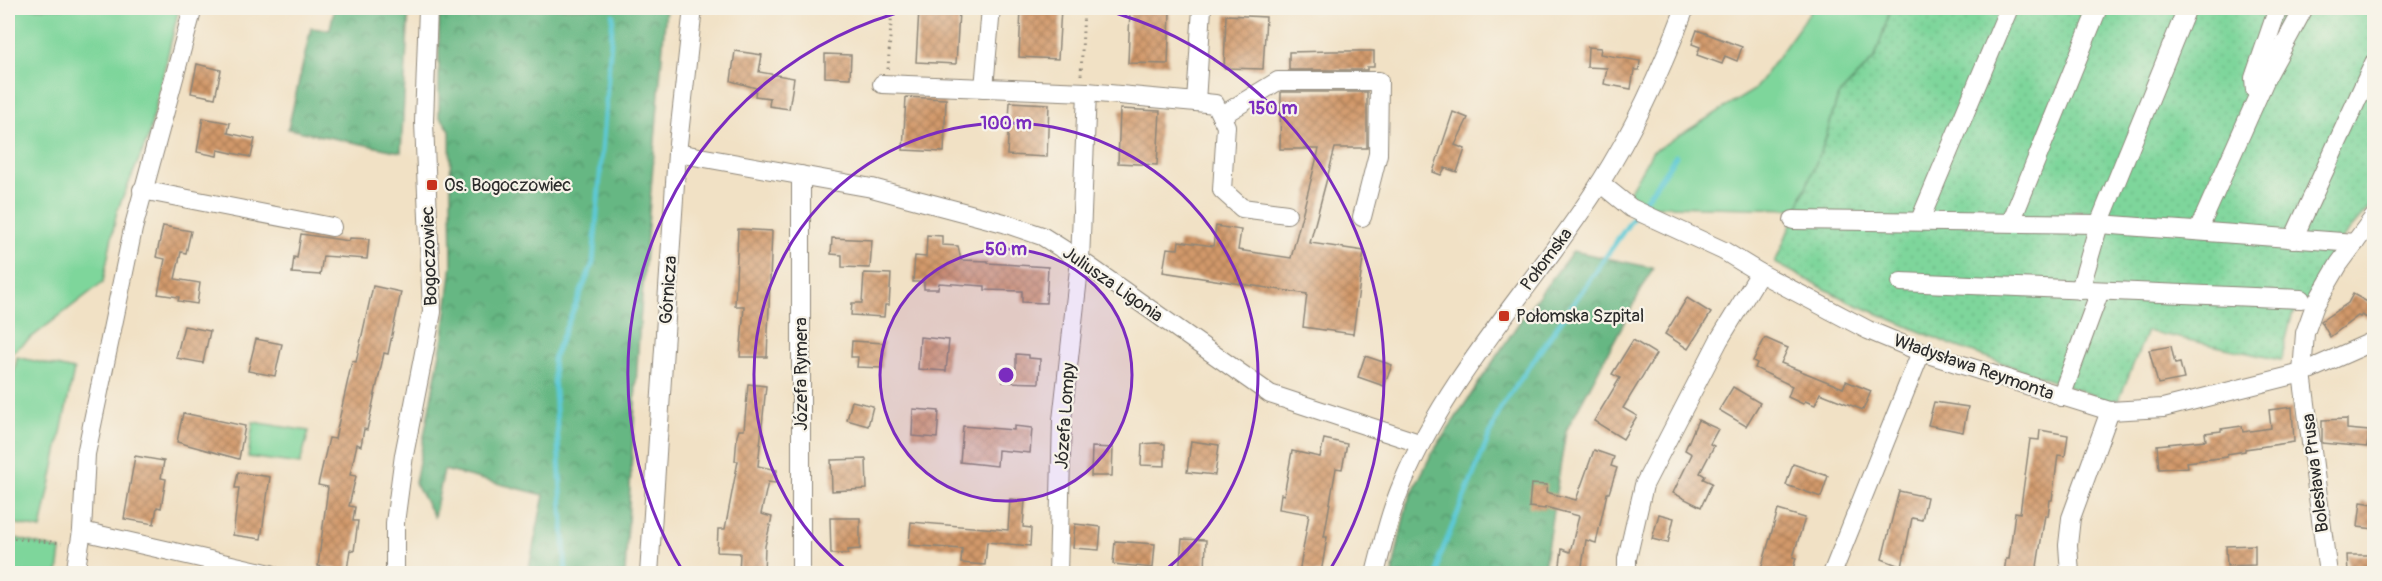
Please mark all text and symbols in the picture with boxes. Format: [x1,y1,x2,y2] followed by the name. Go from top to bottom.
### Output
[1249,97,1298,120] text: 150 m
[980,112,1032,135] text: 100 m
[444,174,571,197] place label: Os. Bogoczowiec
[425,178,439,192] marker: Os. Bogoczowiec
[416,206,443,306] street label: Bogoczowiec
[1515,223,1577,295] street label: Połomska
[985,238,1027,261] text: 50 m
[1058,241,1167,328] street label: Juliusza Ligonia
[655,255,682,325] street label: Górnicza
[1516,305,1644,328] place label: Połomska Szpital
[1497,309,1511,323] marker: Połomska Szpital
[790,317,813,431] street label: Józefa Rymera
[1891,329,2057,406] street label: Władysława Reymonta
[1050,362,1081,470] street label: Józefa Lompy
[996,365,1016,385] centre of rings
[2297,412,2334,534] street label: Bolesława Prusa

